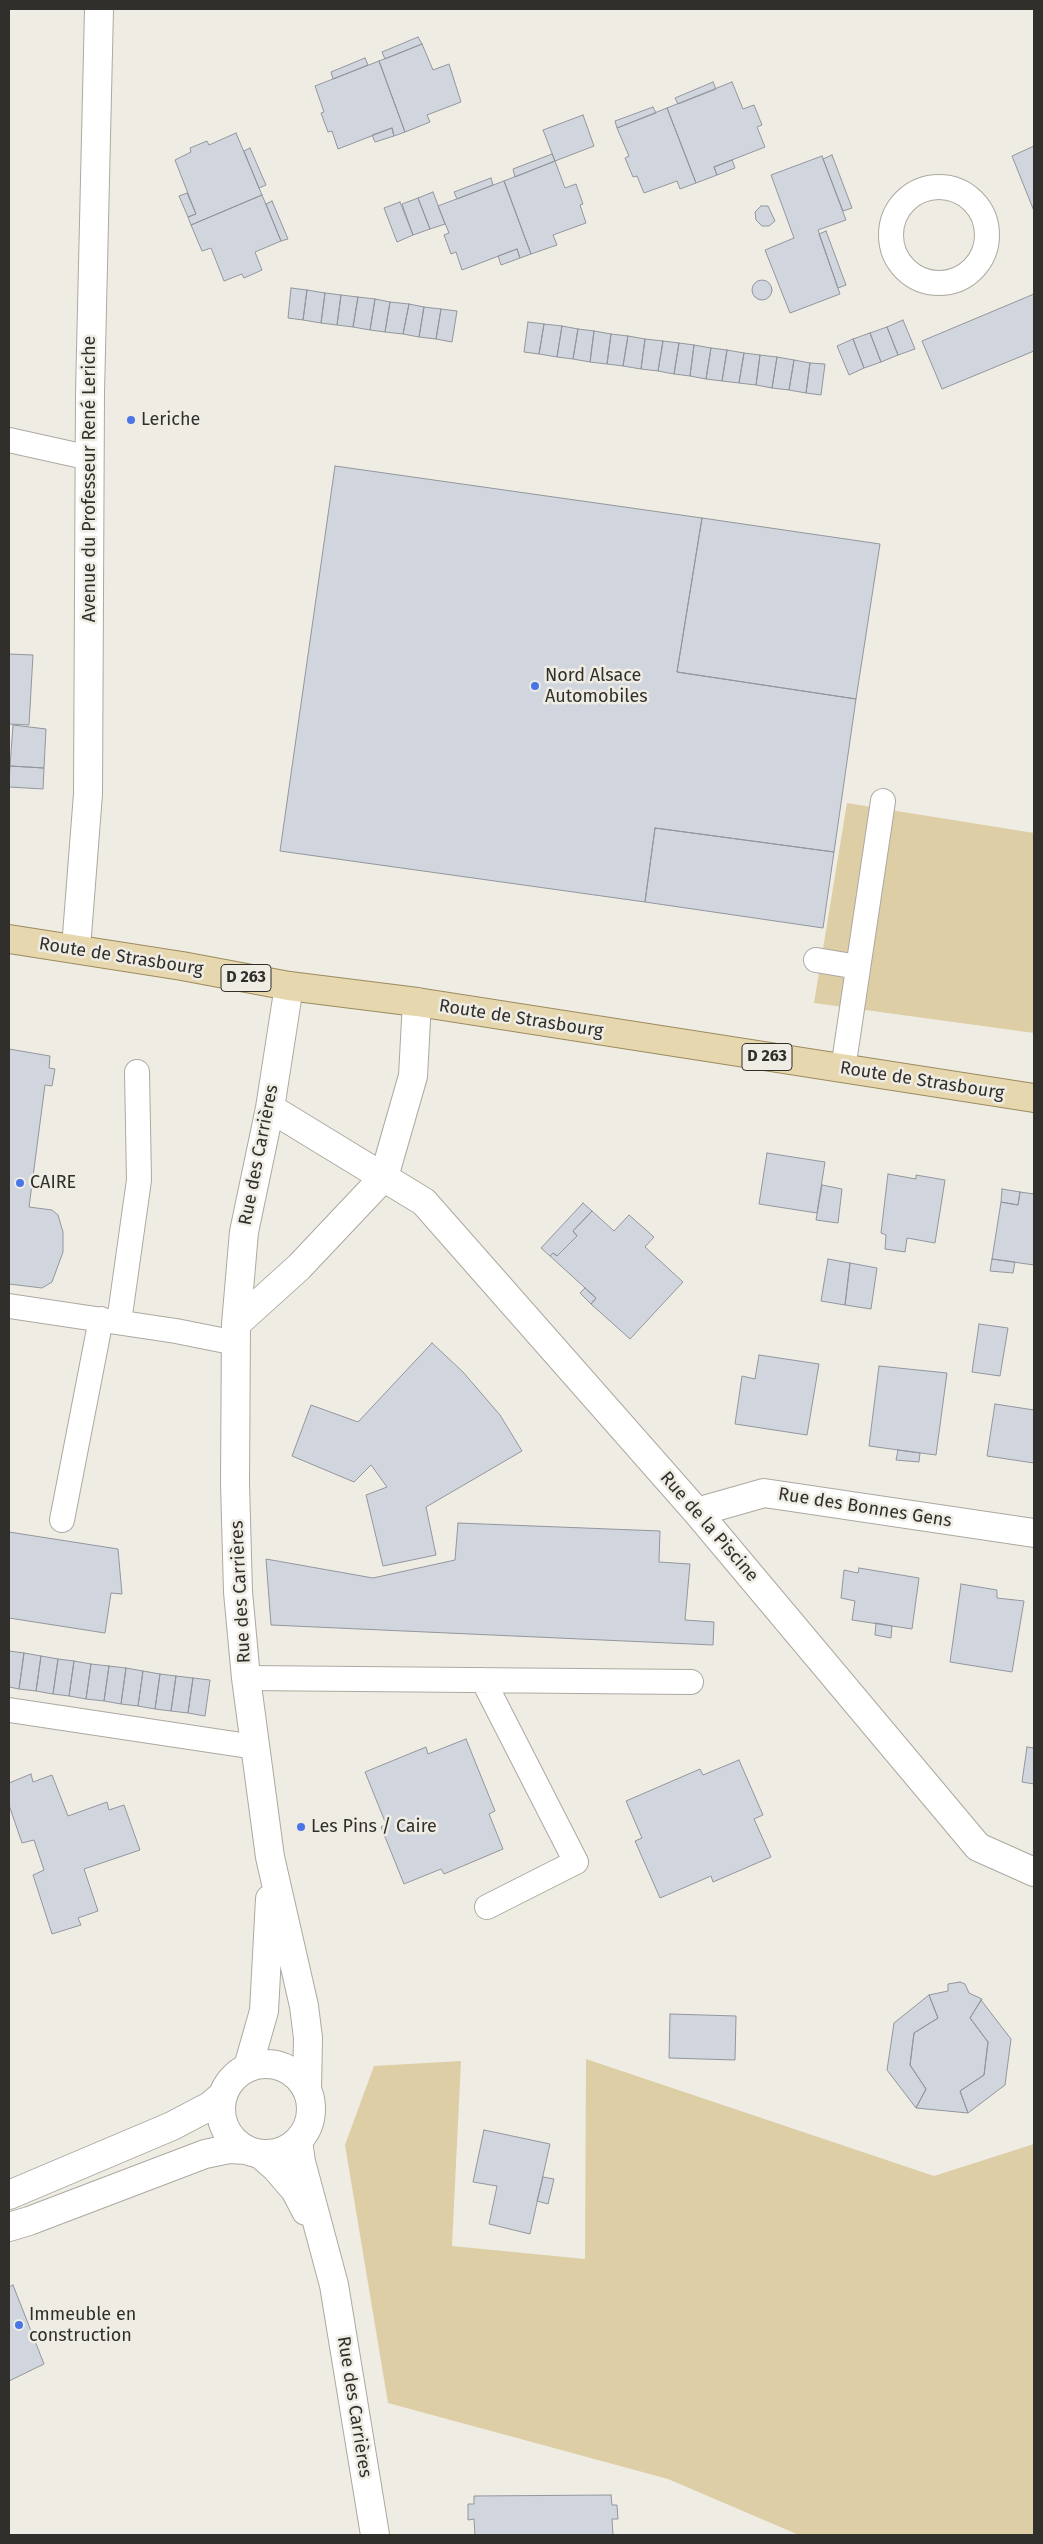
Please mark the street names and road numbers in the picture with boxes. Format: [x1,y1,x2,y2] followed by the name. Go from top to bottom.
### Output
[79,336,101,622] street label: Avenue du Professeur René Leriche
[37,933,205,981] street label: Route de Strasbourg
[221,964,271,991] road number: D 263
[437,995,605,1043] street label: Route de Strasbourg
[742,1044,792,1070] road number: D 263
[838,1057,1006,1105] street label: Route de Strasbourg
[235,1083,283,1227] street label: Rue des Carrières
[655,1467,763,1587] street label: Rue de la Piscine
[777,1484,953,1532] street label: Rue des Bonnes Gens
[226,1520,256,1664] street label: Rue des Carrières
[332,2335,376,2479] street label: Rue des Carrières

